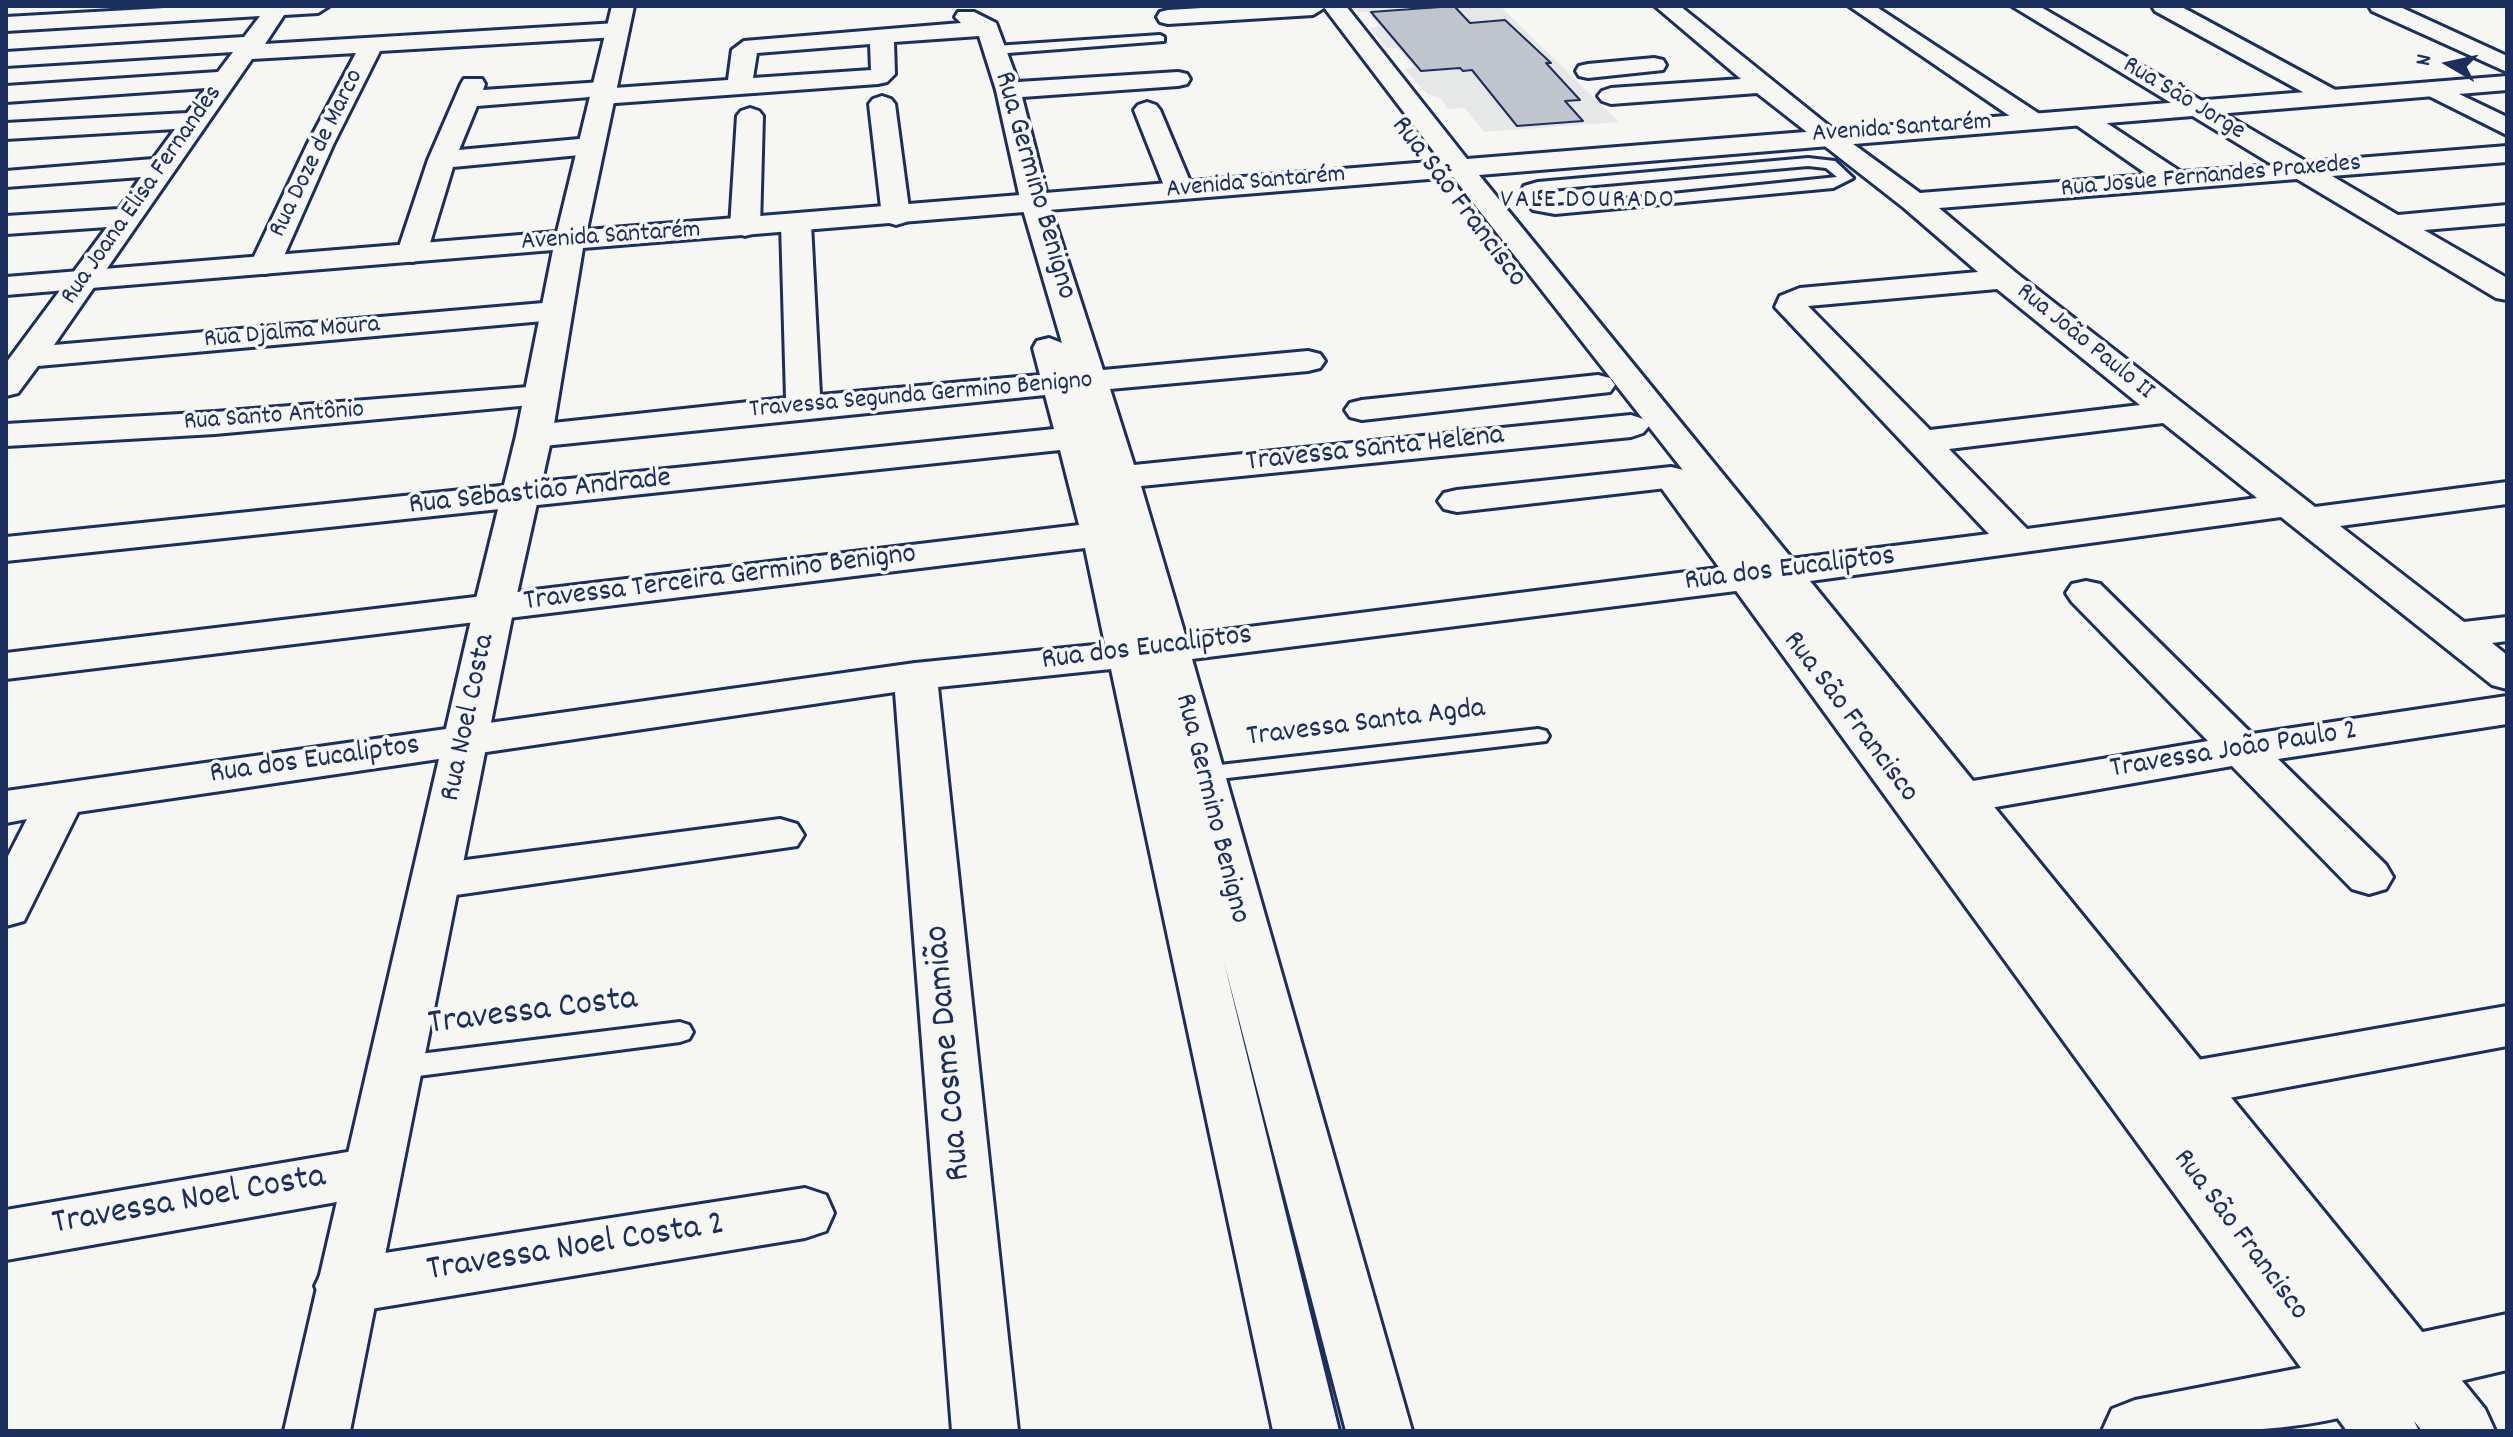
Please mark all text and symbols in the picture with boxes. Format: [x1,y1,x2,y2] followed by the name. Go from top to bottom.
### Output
[2409,24,2489,104] north arrow
[2116,51,2250,149] street label: Rua São Jorge
[2409,52,2441,68] text: N
[264,65,372,243] street label: Rua Doze de Marco
[983,68,1083,304] street label: Rua Germino Benigno
[55,80,231,312] street label: Rua Joana Elisa Fernandes
[1811,108,1993,152] street label: Avenida Santarém
[1381,110,1533,296] street label: Rua São Francisco
[2060,149,2362,207] street label: Rua Josue Fernandes Praxedes
[1165,161,1347,207] street label: Avenida Santarém
[1500,186,1676,218] district label: VALE DOURADO
[520,216,702,260] street label: Avenida Santarém
[2009,278,2159,408] street label: Rua João Paulo II
[203,311,381,357] street label: Rua Djalma Moura
[748,366,1094,428] street label: Travessa Segunda Germino Benigno
[183,396,365,440] street label: Rua Santo Antônio
[1244,420,1506,482] street label: Travessa Santa Helena
[407,462,673,526] street label: Rua Sebastião Andrade
[522,538,918,622] street label: Travessa Terceira Germino Benigno
[1683,540,1897,602] street label: Rua dos Eucaliptos
[1040,619,1254,681] street label: Rua dos Eucaliptos
[1773,625,1925,811] street label: Rua São Francisco
[435,631,505,805] street label: Rua Noel Costa
[1164,691,1256,927] street label: Rua Germino Benigno
[1245,693,1487,757] street label: Travessa Santa Agda
[2108,715,2360,789] street label: Travessa João Paulo 2
[208,729,422,795] street label: Rua dos Eucaliptos
[918,923,984,1183] street label: Rua Cosme Damião
[426,980,640,1048] street label: Travessa Costa
[2163,1143,2315,1329] street label: Rua São Francisco
[49,1158,329,1248] street label: Travessa Noel Costa
[424,1205,728,1295] street label: Travessa Noel Costa 2

